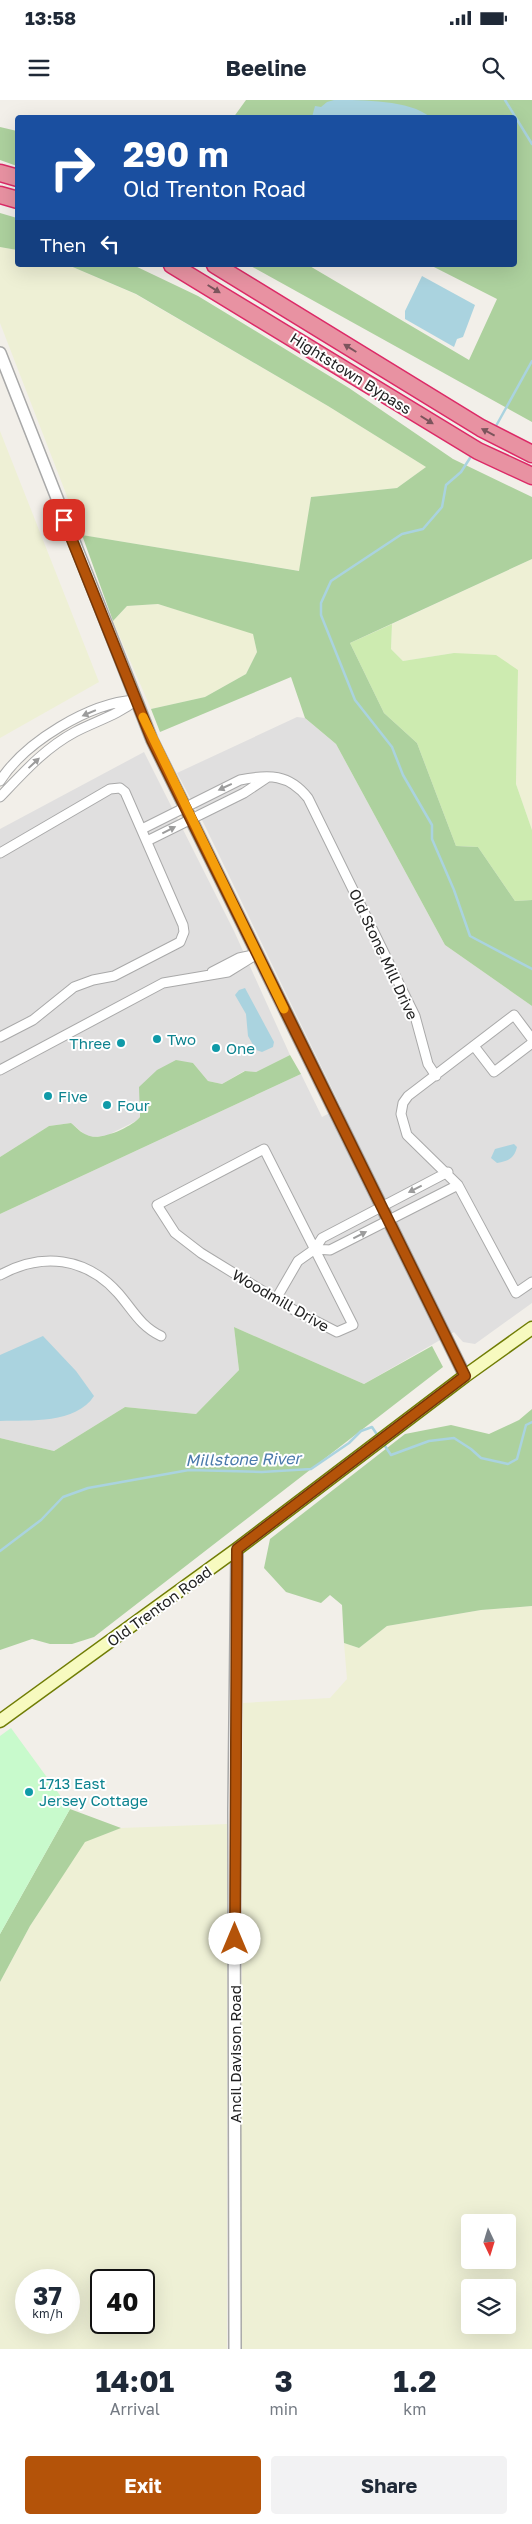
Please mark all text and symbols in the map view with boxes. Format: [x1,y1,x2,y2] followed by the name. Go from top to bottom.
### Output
[25,6,76,29] text: 13:58
[25,54,53,82] icon: menu
[225,54,307,81] text: Beeline
[479,54,507,82] icon: search
[123,133,229,175] text: 290 m
[40,135,105,200] icon: right
[123,175,306,202] text: Old Trenton Road
[96,230,124,258] icon: left
[40,233,86,256] text: Then
[208,284,221,294] one-way arrow
[287,328,415,418] street label: Hightstown Bypass
[343,343,356,352] one-way arrow
[421,416,434,425] one-way arrow
[481,428,496,436] one-way arrow
[43,499,85,541] pin
[50,506,78,534] icon: arrive
[82,710,97,718] one-way arrow
[28,757,40,769] one-way arrow
[218,783,232,791] one-way arrow
[162,826,176,834] one-way arrow
[346,886,422,1022] street label: Old Stone Mill Drive
[167,1030,196,1048] place label: Two
[151,1033,163,1045] marker: Two
[69,1034,111,1052] place label: Three
[115,1037,127,1049] marker: Three
[226,1039,255,1057] place label: One
[210,1042,222,1054] marker: One
[58,1087,88,1105] place label: Five
[42,1090,54,1102] marker: Five
[117,1096,150,1114] place label: Four
[101,1099,113,1111] marker: Four
[408,1186,422,1194] one-way arrow
[353,1231,367,1239] one-way arrow
[229,1265,333,1335] street label: Woodmill Drive
[185,1448,304,1470] water label: Millstone River
[103,1562,215,1650] street label: Old Trenton Road
[39,1774,148,1809] place label: 1713 East Jersey Cottage
[23,1786,35,1798] marker: 1713 East Jersey Cottage
[208,1912,260,1964] position arrow
[226,1985,244,2123] street label: Ancil Davison Road
[461,2214,516,2269] north arrow
[461,2214,516,2334] map controls
[90,2269,155,2334] speed limit sign: 40
[461,2279,516,2334] button: layers
[33,2280,62,2311] text: 37
[32,2306,63,2321] text: km/h
[95,2363,174,2399] text: 14:01
[275,2363,293,2399] text: 3
[393,2363,437,2399] text: 1.2
[110,2399,160,2419] text: Arrival
[270,2399,298,2419] text: min
[403,2399,427,2419] text: km
[25,2456,261,2514] button: Exit
[271,2456,507,2514] button: Share

